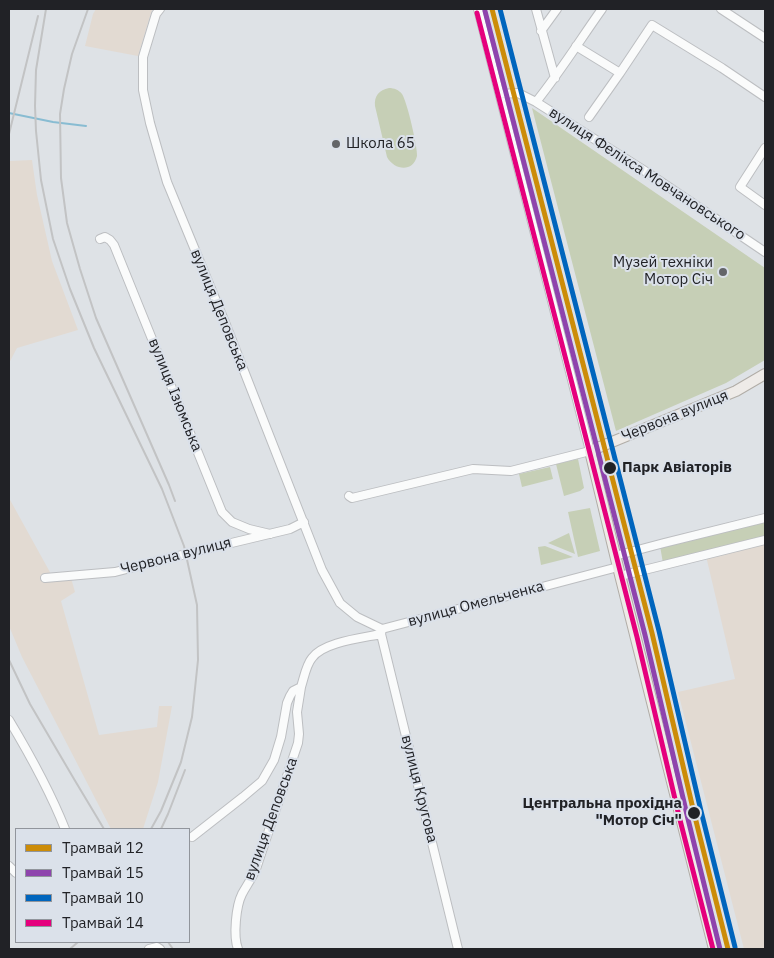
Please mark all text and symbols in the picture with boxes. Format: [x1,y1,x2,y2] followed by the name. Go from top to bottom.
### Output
[545,104,749,244] street label: вулиця Фелікса Мовчановського
[346,135,415,153] place label: Школа 65
[330,138,342,150] marker: Школа 65
[186,247,252,373] street label: вулиця Деповська
[613,254,713,289] place label: Музей техніки Мотор Січ
[717,266,729,278] marker: Музей техніки Мотор Січ
[144,336,206,454] street label: вулиця Ізюмська
[619,386,731,446] street label: Червона вулиця
[622,459,732,477] place label: Парк Авіаторів
[602,460,618,476] marker: Парк Авіаторів
[119,534,233,578] street label: Червона вулиця
[406,577,546,631] street label: вулиця Омельченка
[397,733,441,845] street label: вулиця Кругова
[240,755,302,883] street label: вулиця Деповська
[523,795,682,830] place label: Центральна прохідна "Мотор Січ"
[686,805,702,821] marker: Центральна прохідна "Мотор Січ"
[15,828,190,943] legend
[62,838,144,857] text: Трамвай 12
[62,863,144,882] text: Трамвай 15
[62,888,144,907] text: Трамвай 10
[62,913,144,932] text: Трамвай 14

